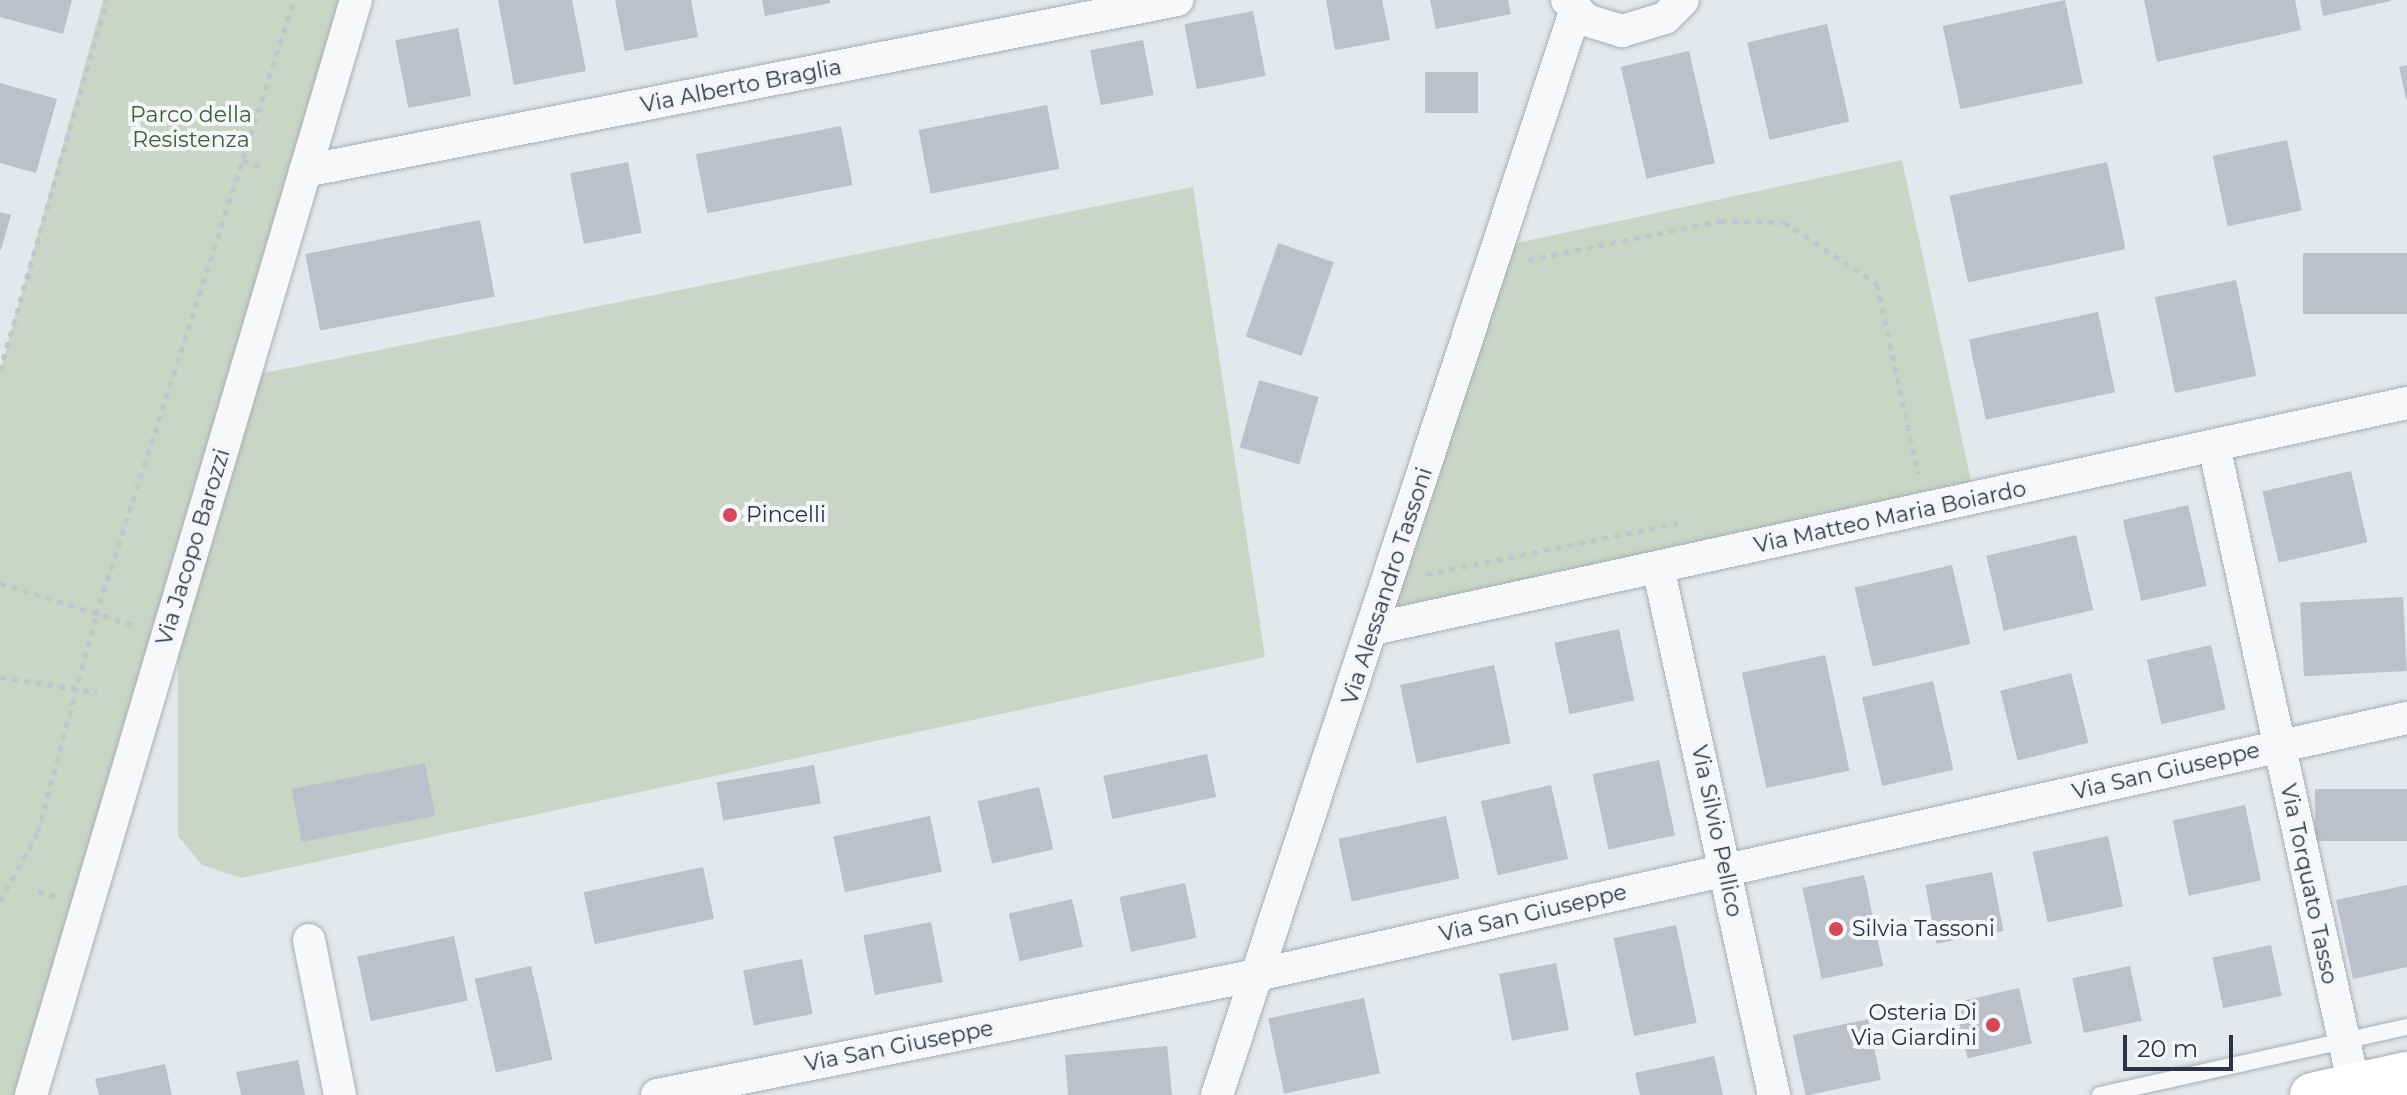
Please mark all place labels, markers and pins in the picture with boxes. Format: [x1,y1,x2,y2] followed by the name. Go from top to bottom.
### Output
[746,502,826,528] place label: Pincelli
[721,506,739,524] marker: Pincelli
[1852,916,1995,942] place label: Silvia Tassoni
[1827,920,1845,938] marker: Silvia Tassoni
[1851,999,1977,1050] place label: Osteria Di Via Giardini
[1984,1016,2002,1034] marker: Osteria Di Via Giardini

